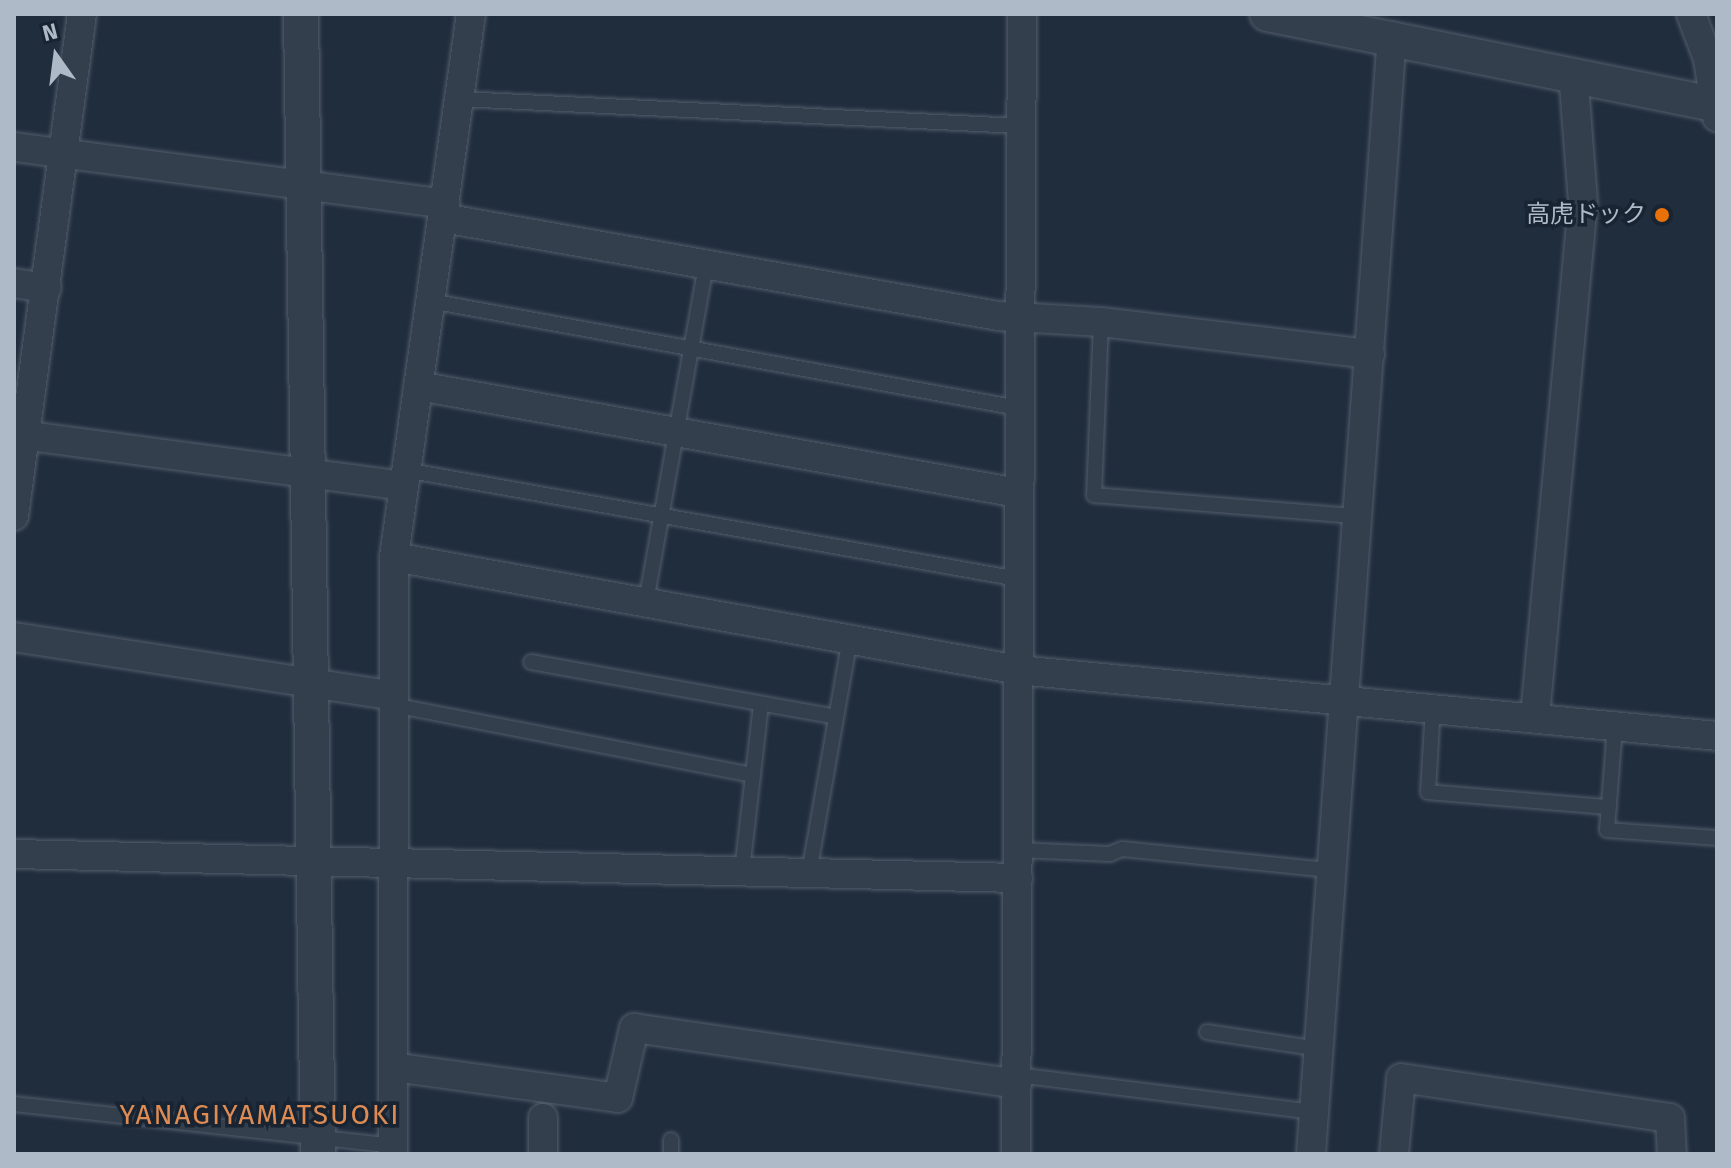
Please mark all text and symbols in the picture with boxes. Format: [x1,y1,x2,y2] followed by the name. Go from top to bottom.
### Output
[16,16,96,96] north arrow
[40,17,60,47] text: N
[1526,201,1646,229] place label: 高虎ドック
[1653,206,1671,224] marker: 高虎ドック
[119,1098,401,1132] district label: YANAGIYAMATSUOKI

